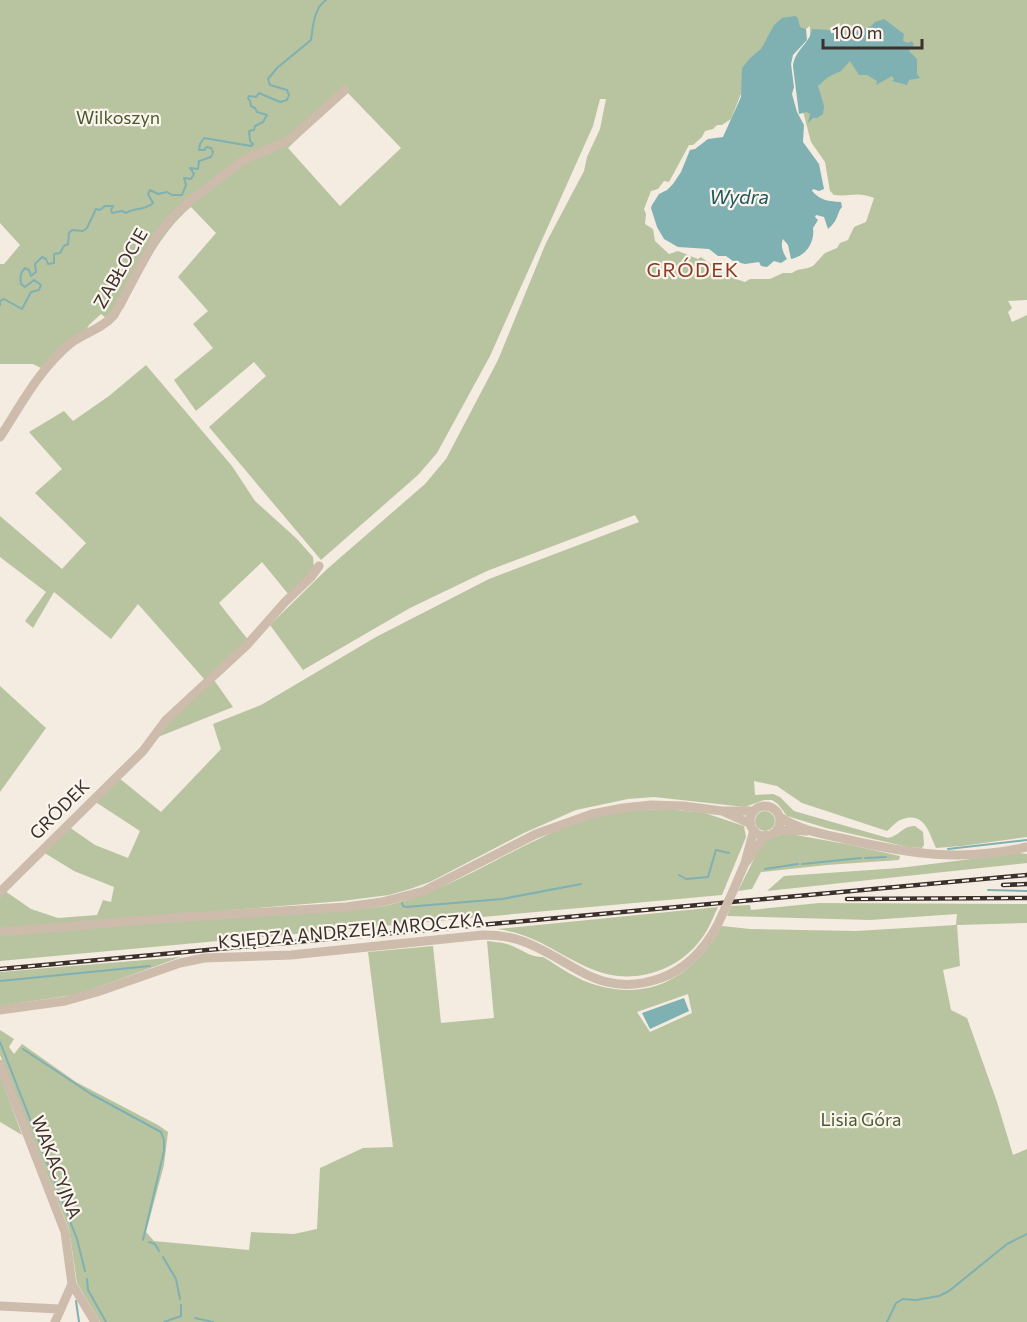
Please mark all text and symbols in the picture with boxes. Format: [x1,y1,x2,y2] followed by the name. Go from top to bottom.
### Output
[823,12,922,50] scale bar
[832,21,882,43] text: 100 m
[76,106,160,128] park label: Wilkoszyn
[709,184,769,208] water label: Wydra
[88,224,152,312] street label: ZABŁOCIE
[646,257,740,281] district label: GRÓDEK
[24,774,94,844] street label: GRÓDEK
[217,907,485,953] street label: KSIĘDZA ANDRZEJA MROCZKA
[821,1108,901,1130] park label: Lisia Góra
[27,1112,87,1222] street label: WAKACYJNA

